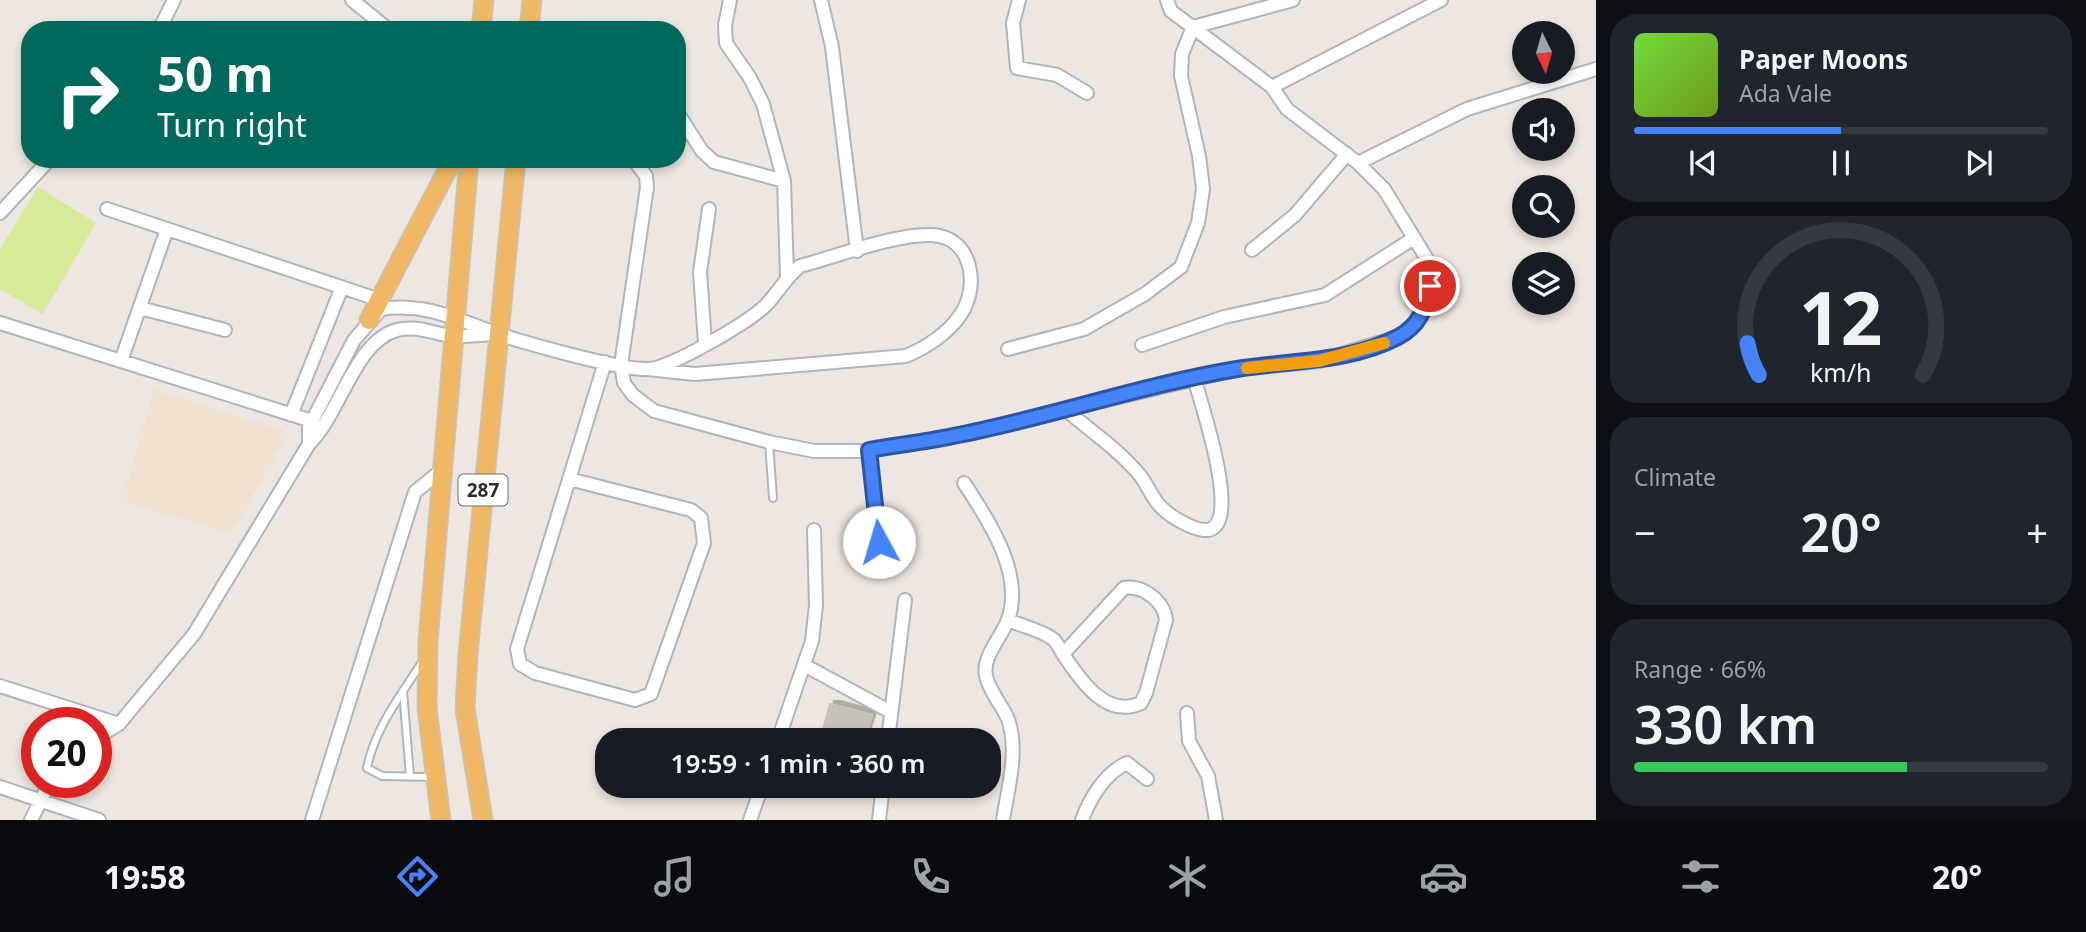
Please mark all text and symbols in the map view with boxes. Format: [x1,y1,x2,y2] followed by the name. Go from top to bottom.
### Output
[1512,21,1575,84] north arrow
[1512,21,1575,315] map controls
[157,40,274,106] text: 50 m
[1739,41,1908,77] text: Paper Moons
[42,49,133,140] icon: right
[1739,77,1832,109] text: Ada Vale
[1512,98,1575,161] button: sound
[157,103,307,146] text: Turn right
[1684,144,1722,182] icon: previous
[1822,144,1860,182] icon: pause
[1960,144,1998,182] icon: next
[1512,175,1575,238] button: search
[1512,252,1575,315] button: layers
[1400,256,1460,316] pin
[1411,267,1449,305] icon: arrive
[1799,268,1883,367] text: 12
[1810,355,1872,389] text: km/h
[1634,461,1716,493] text: Climate
[458,475,508,505] road number: 287
[1800,496,1882,567] text: 20°
[842,505,916,579] position arrow
[1634,506,1656,558] text: −
[2026,506,2048,558] text: +
[1634,653,1766,685] text: Range · 66%
[1634,688,1817,759] text: 330 km
[21,707,112,798] speed limit sign: 20
[671,745,925,781] text: 19:59 · 1 min · 360 m
[393,852,442,901] icon: directions
[650,852,699,901] icon: music
[906,852,955,901] icon: phone
[1163,852,1212,901] icon: climate
[1419,852,1468,901] icon: car
[1676,852,1725,901] icon: filters
[104,855,186,898] text: 19:58
[1932,855,1982,898] text: 20°

